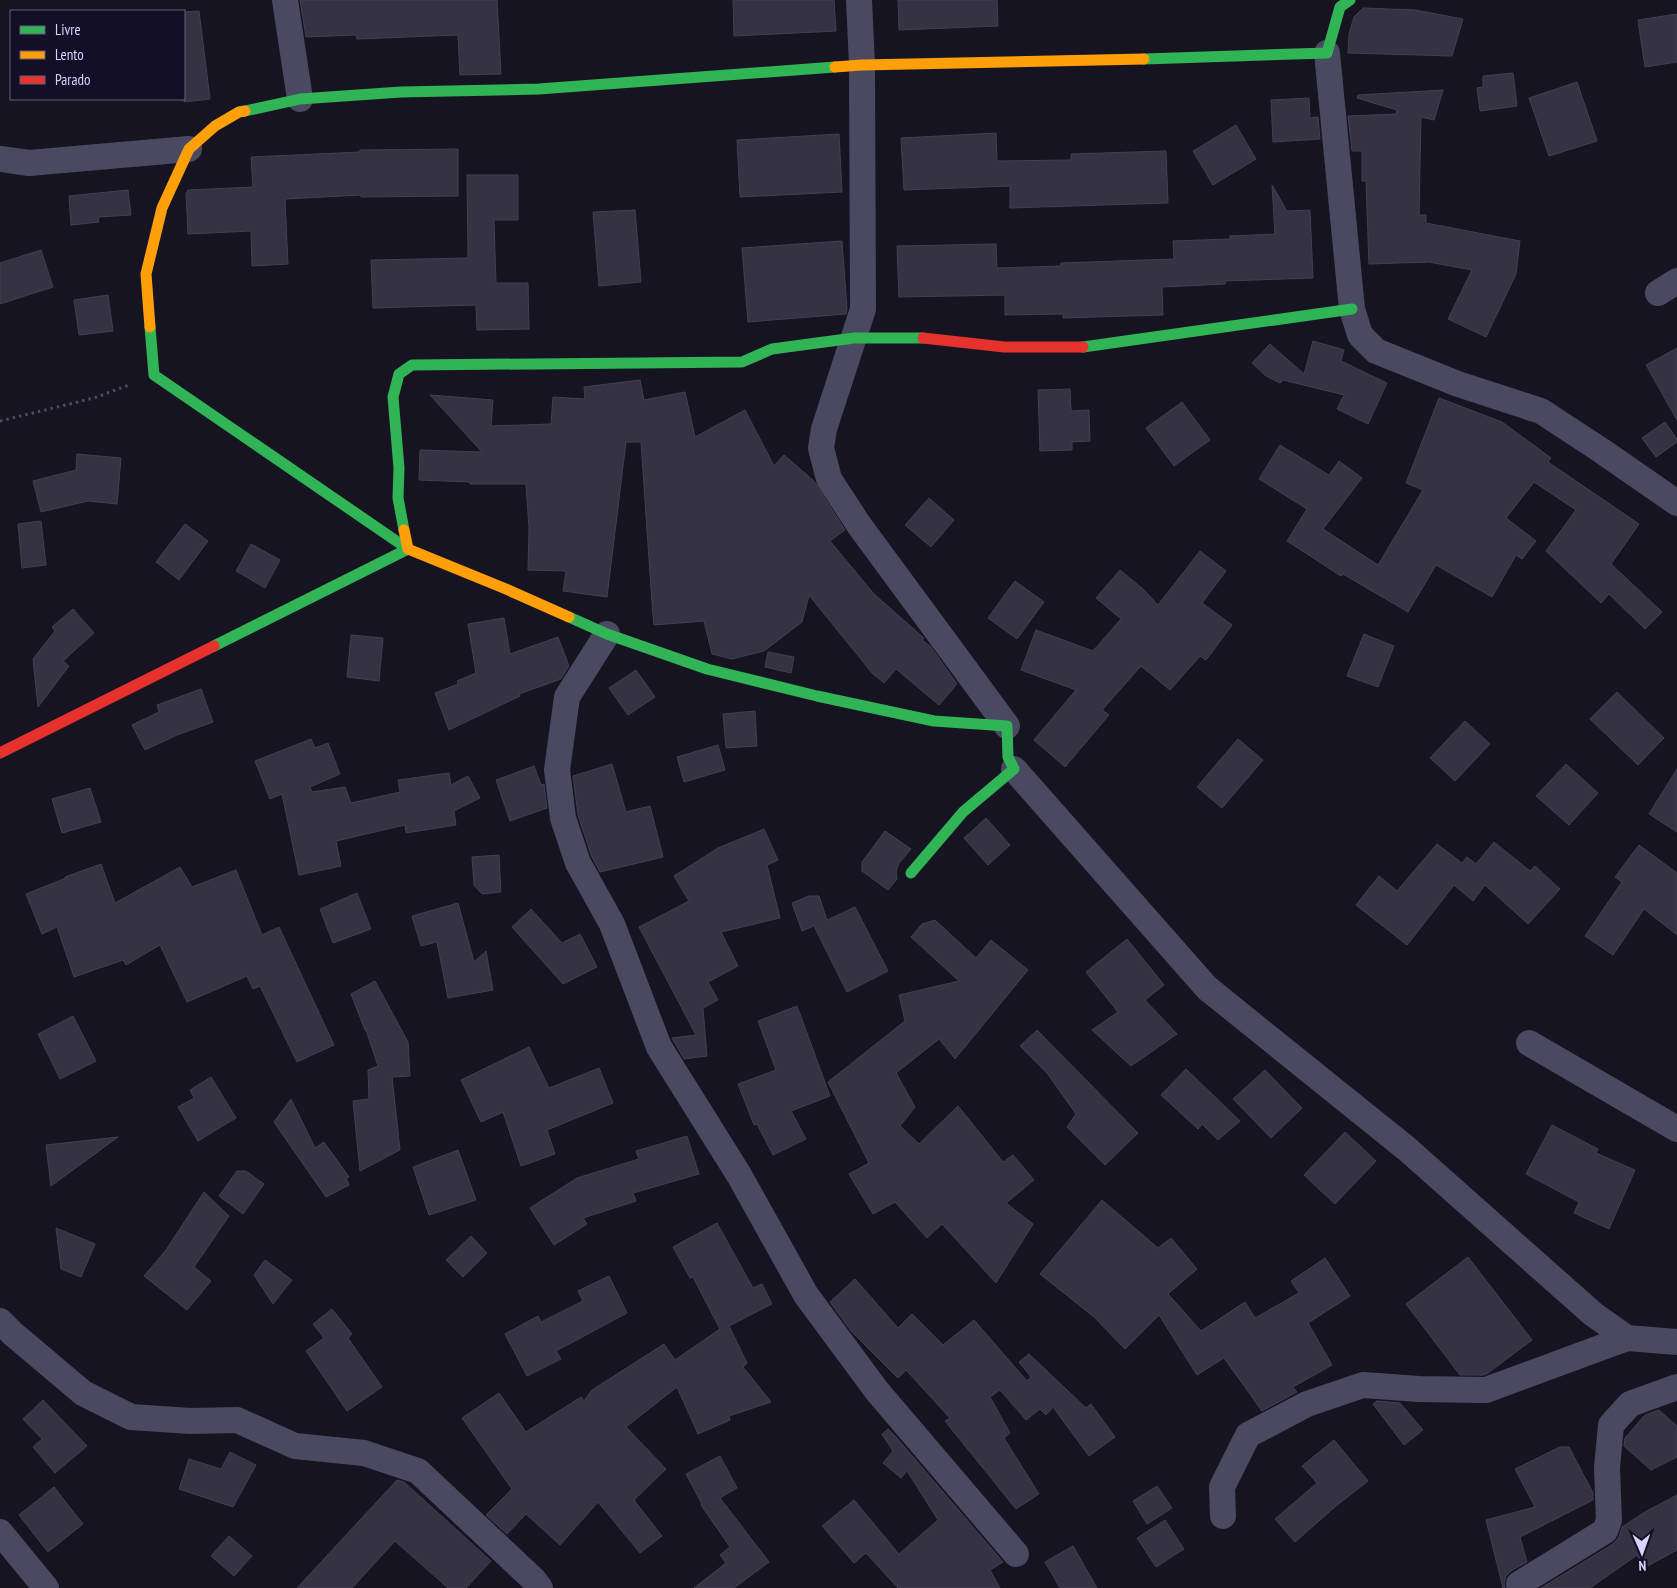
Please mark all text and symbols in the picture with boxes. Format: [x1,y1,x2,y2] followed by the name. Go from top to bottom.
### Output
[10,10,185,100] legend
[55,20,81,39] text: Livre
[55,45,84,64] text: Lento
[55,70,90,89] text: Parado
[1617,1528,1667,1578] north arrow
[1638,1557,1647,1575] text: N

